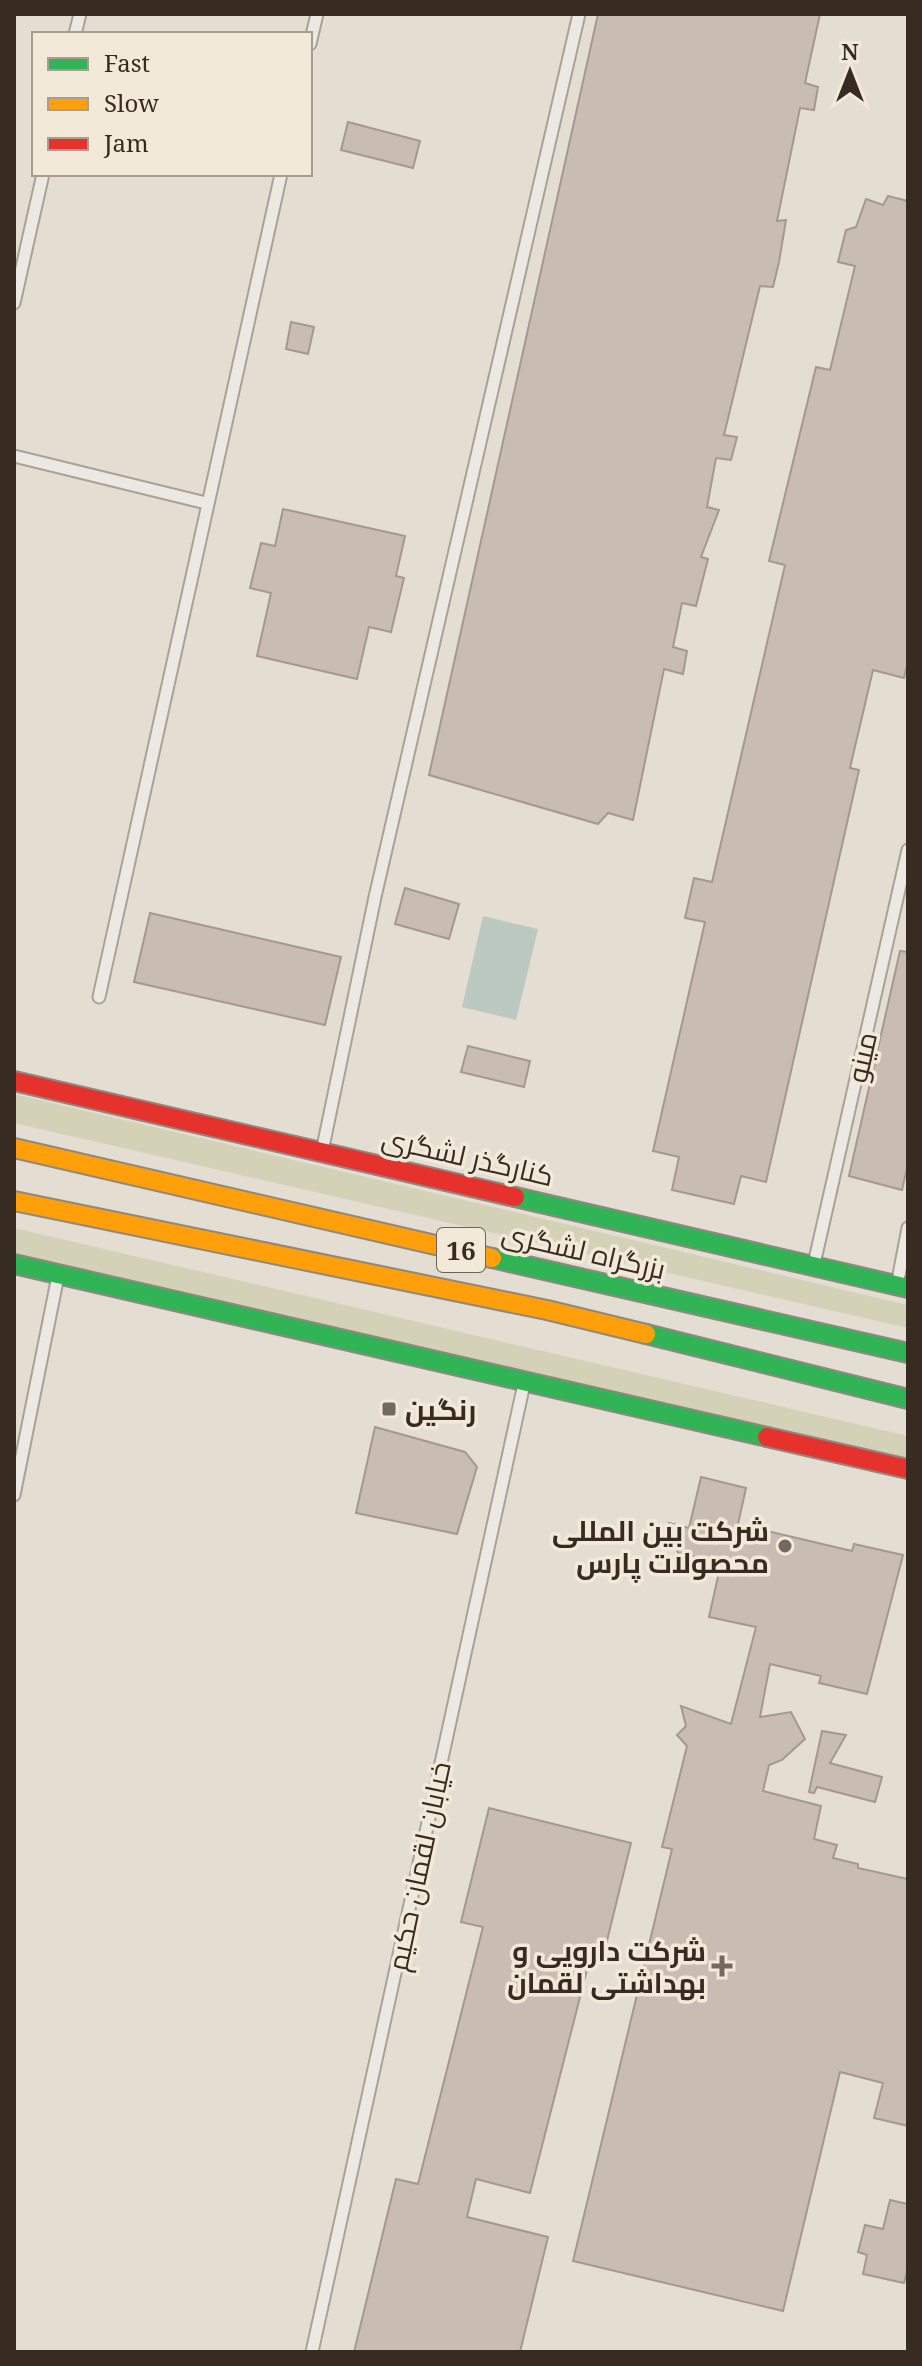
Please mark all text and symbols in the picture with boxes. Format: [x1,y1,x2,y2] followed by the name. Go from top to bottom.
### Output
[32,32,312,176] legend
[810,32,890,112] north arrow
[841,36,859,66] text: N
[104,46,150,79] text: Fast
[104,86,159,119] text: Slow
[103,126,149,159] text: Jam
[837,1028,885,1086] street label: مینو
[378,1118,558,1194] street label: کنارگذر لشگری
[498,1213,670,1287] street label: بزرگراه لشگری
[437,1228,485,1272] road number: 16
[405,1390,476,1428] place label: رنگین
[380,1400,398,1418] marker: رنگین
[552,1511,769,1583] place label: شرکت بین المللی محصولات پارس
[776,1537,794,1555] marker: شرکت بین المللی محصولات پارس
[377,1758,461,1975] street label: خیابان لقمان حکیم
[507,1931,706,2001] place label: شرکت دارویی و بهداشتی لقمان
[713,1957,731,1975] marker: شرکت دارویی و بهداشتی لقمان

